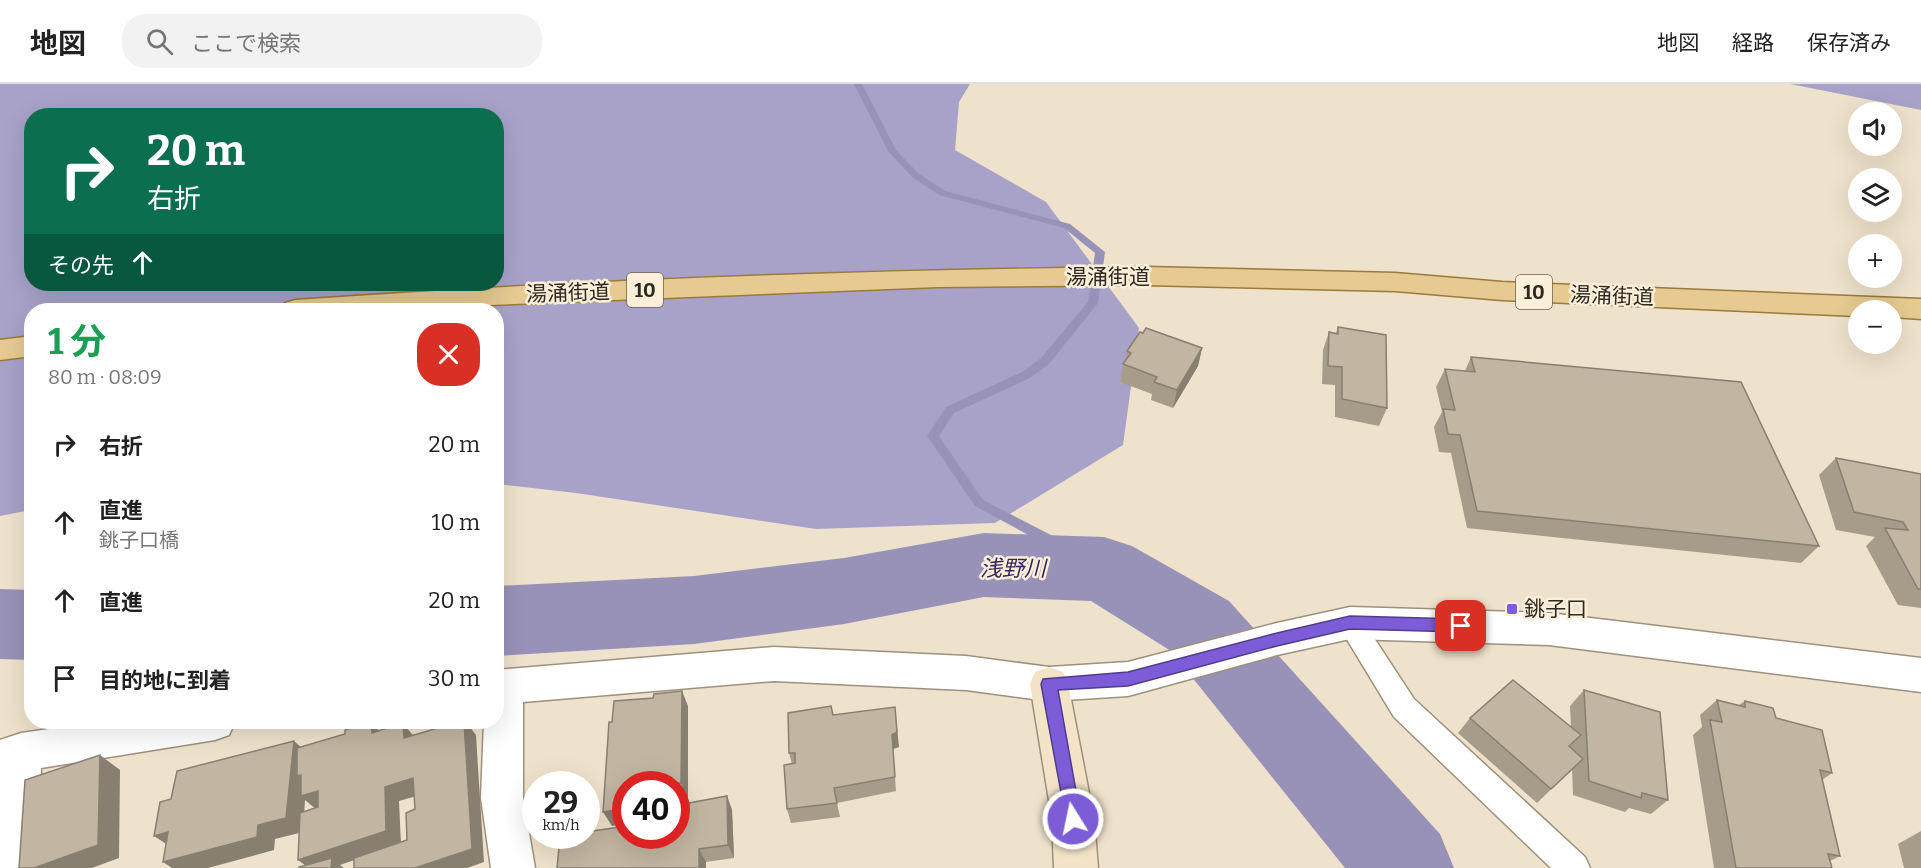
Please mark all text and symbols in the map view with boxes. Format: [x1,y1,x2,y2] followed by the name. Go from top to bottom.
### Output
[122,14,542,68] search box
[143,25,176,58] icon: search
[30,27,86,60] text: 地図
[191,30,301,57] text: ここで検索
[1657,30,1699,56] text: 地図
[1732,30,1774,56] text: 経路
[1807,30,1891,56] text: 保存済み
[1848,102,1902,354] map controls
[1848,102,1902,156] button: sound
[147,126,245,176] text: 20 m
[48,132,126,210] icon: right
[1848,168,1902,222] button: layers
[147,183,201,215] text: 右折
[1848,234,1902,288] button: +
[126,246,159,279] icon: ahead
[48,252,114,279] text: その先
[1066,264,1150,290] street label: 湯涌街道
[627,273,663,307] road number: 10
[1516,275,1552,309] road number: 10
[526,279,610,307] street label: 湯涌街道
[1570,282,1654,310] street label: 湯涌街道
[1848,300,1902,354] button: −
[48,320,106,364] text: 1 分
[417,323,480,386] button: close
[48,365,162,389] text: 80 m · 08:09
[48,428,81,461] icon: right
[429,431,480,458] text: 20 m
[99,433,143,460] text: 右折
[99,497,143,524] text: 直進
[48,506,81,539] icon: ahead
[432,509,480,536] text: 10 m
[99,528,179,552] text: 銚子口橋
[980,555,1048,582] water label: 浅野川
[48,584,81,617] icon: ahead
[429,587,480,614] text: 20 m
[99,589,143,616] text: 直進
[1524,596,1587,622] place label: 銚子口
[1435,600,1486,651] pin
[1505,602,1519,616] marker: 銚子口
[1444,609,1477,642] icon: arrive
[48,662,81,695] icon: arrive
[428,665,480,692] text: 30 m
[99,667,231,694] text: 目的地に到着
[612,771,690,849] speed limit sign: 40
[544,785,578,821] text: 29
[1041,787,1105,851] position arrow
[542,816,580,834] text: km/h

